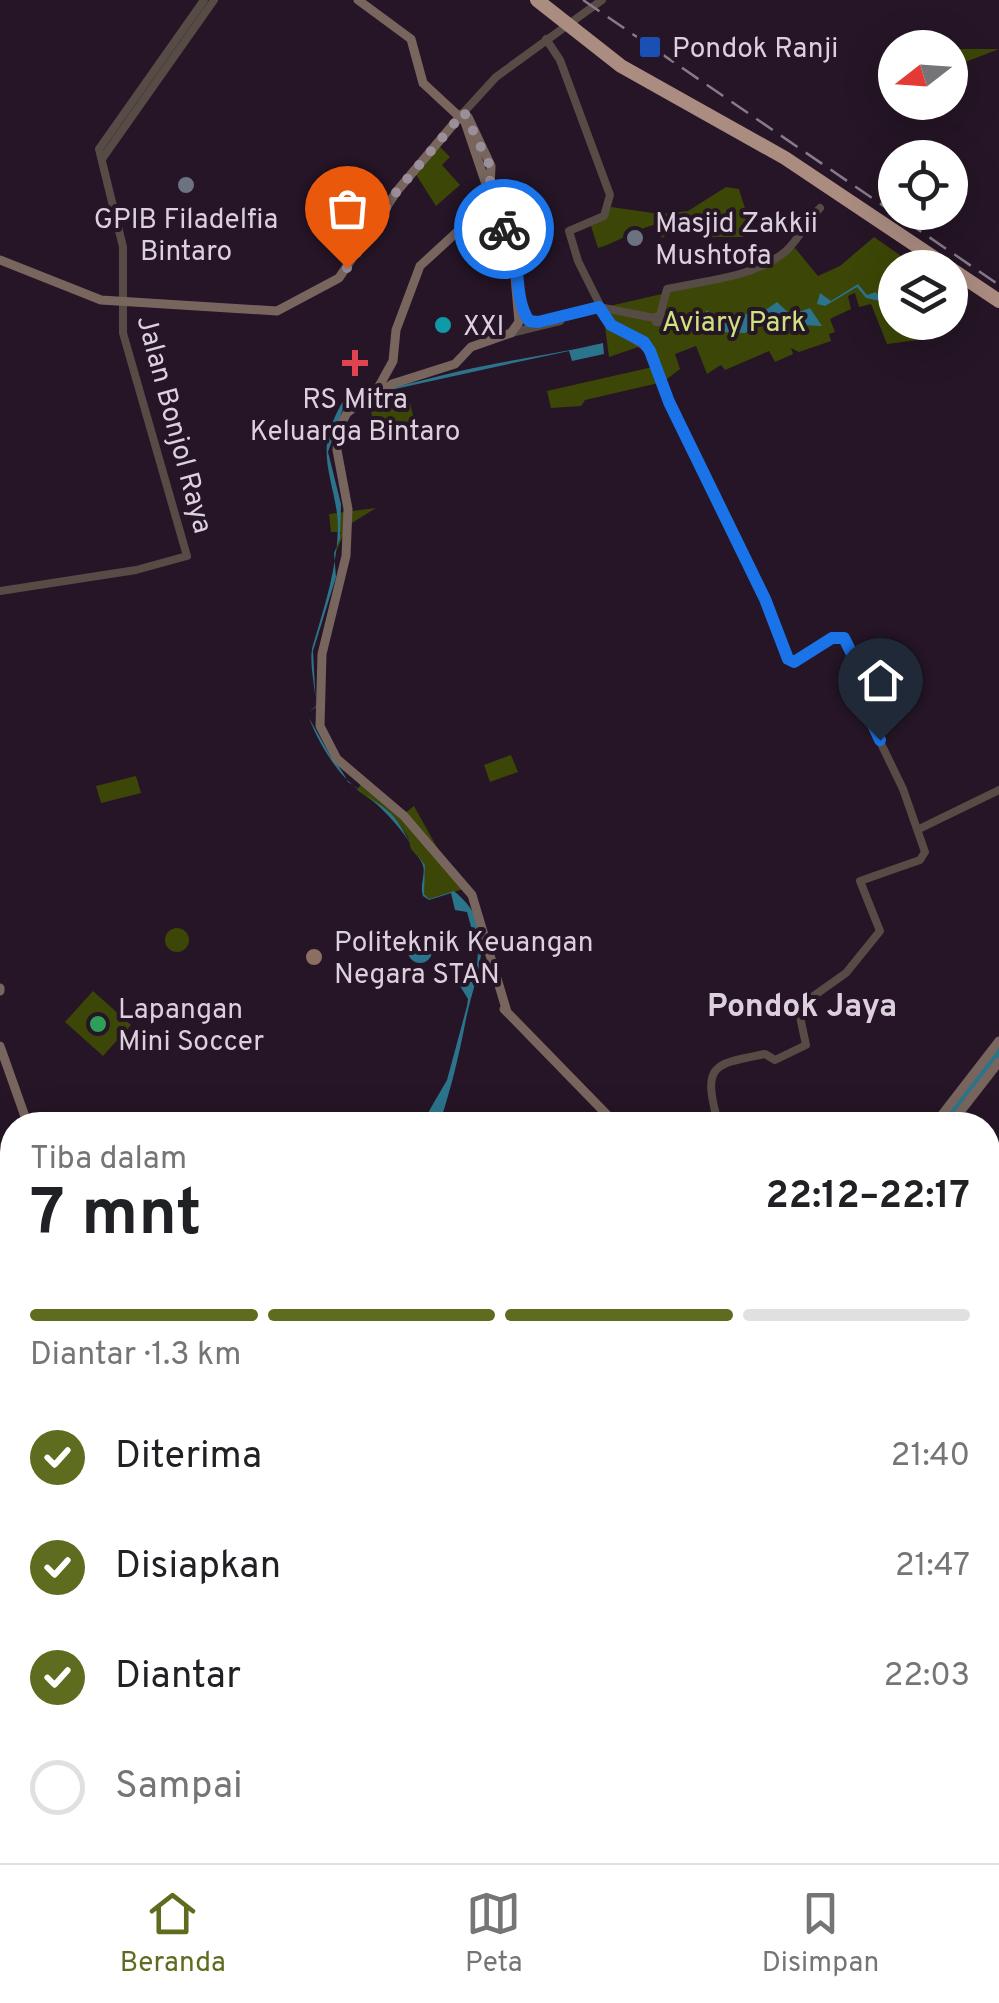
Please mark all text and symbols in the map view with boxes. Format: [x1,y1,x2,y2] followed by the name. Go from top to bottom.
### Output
[878,30,968,120] north arrow
[878,30,968,340] map controls
[672,32,838,68] place label: Pondok Ranji
[637,34,663,60] marker: Pondok Ranji
[878,140,968,230] button: locate
[305,166,390,269] pin
[175,174,197,196] marker: GPIB Filadelfia Bintaro
[454,179,554,279] courier
[320,181,375,236] icon: bag
[477,202,532,257] icon: bike
[94,203,278,271] place label: GPIB Filadelfia Bintaro
[655,207,818,275] place label: Masjid Zakkii Mushtofa
[624,227,646,249] marker: Masjid Zakkii Mushtofa
[878,250,968,340] button: layers
[662,306,806,342] park label: Aviary Park
[463,310,504,346] place label: XXI
[127,312,219,538] street label: Jalan Bonjol Raya
[432,314,454,336] marker: XXI
[342,350,368,376] marker: RS Mitra Keluarga Bintaro
[250,383,460,451] place label: RS Mitra Keluarga Bintaro
[838,638,923,741] pin
[853,653,908,708] icon: home
[334,926,593,994] place label: Politeknik Keuangan Negara STAN
[303,946,325,968] marker: Politeknik Keuangan Negara STAN
[707,988,897,1028] district label: Pondok Jaya
[118,993,264,1061] place label: Lapangan Mini Soccer
[87,1013,109,1035] marker: Lapangan Mini Soccer
[30,1140,187,1180] text: Tiba dalam
[766,1173,970,1222] text: 22:12–22:17
[30,1176,202,1258] text: 7 mnt
[30,1336,241,1376] text: Diantar · 1.3 km
[30,1430,85,1485] icon: check
[115,1433,262,1482] text: Diterima
[891,1437,970,1477] text: 21:40
[30,1540,85,1595] icon: check
[115,1543,281,1592] text: Disiapkan
[895,1547,970,1587] text: 21:47
[30,1650,85,1705] icon: check
[115,1653,241,1702] text: Diantar
[884,1657,970,1697] text: 22:03
[115,1763,243,1812] text: Sampai
[120,1886,226,1982] tab: Beranda
[465,1886,522,1982] tab: Peta
[762,1886,879,1982] tab: Disimpan

